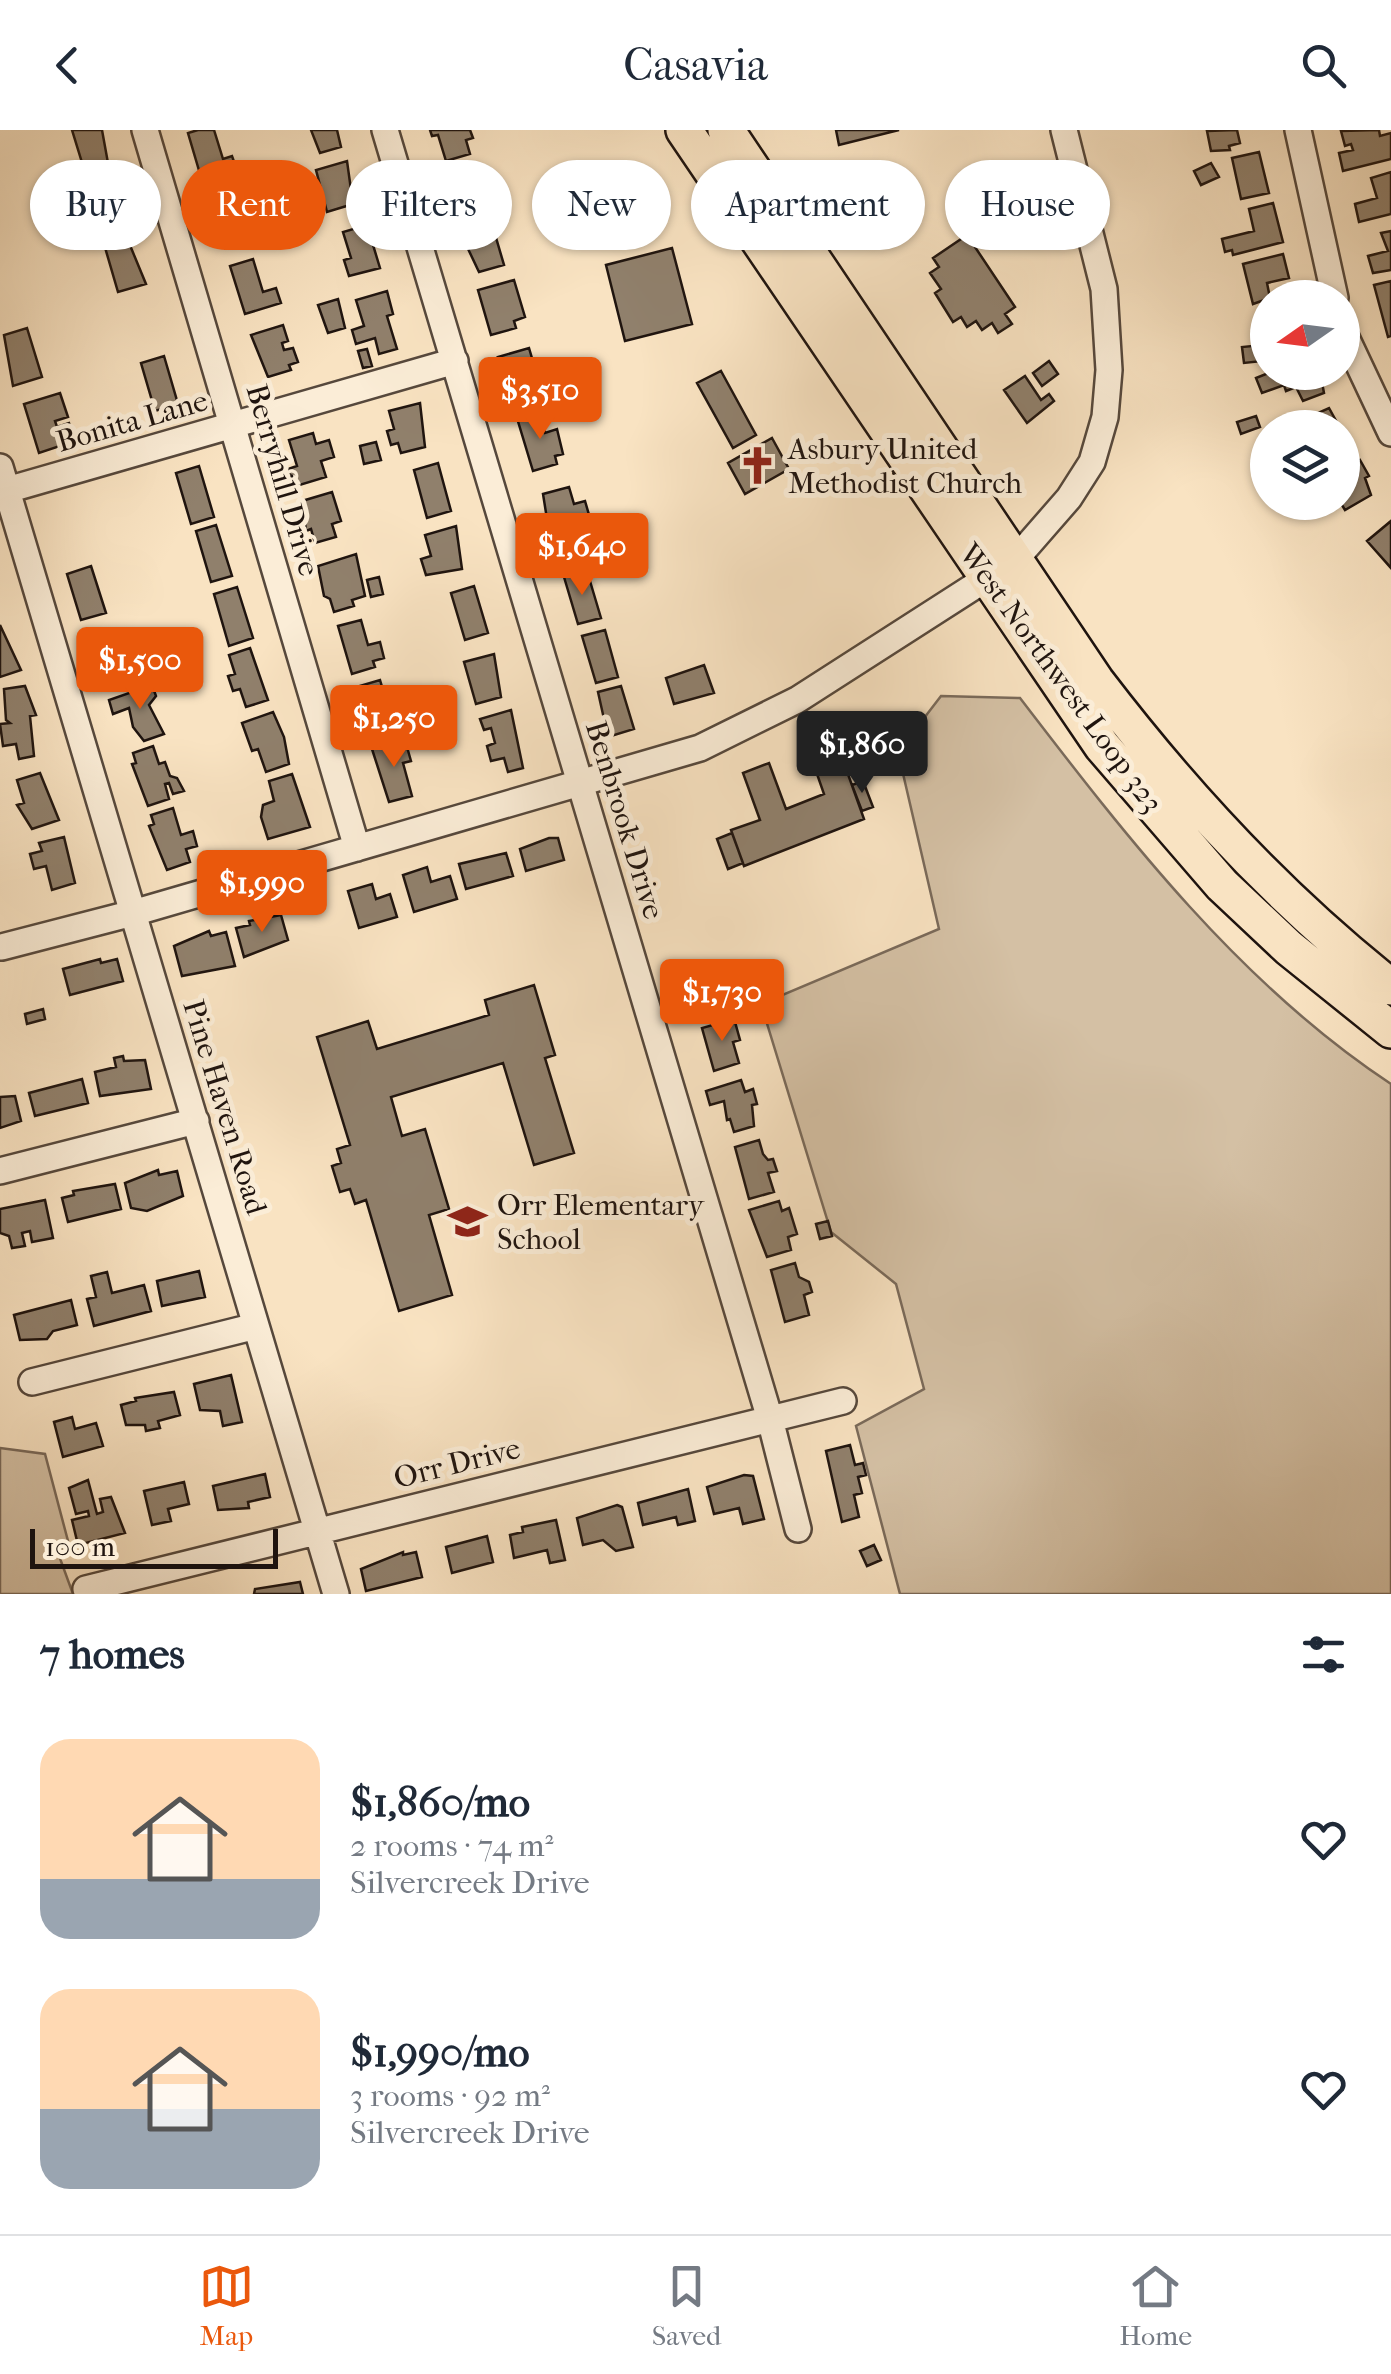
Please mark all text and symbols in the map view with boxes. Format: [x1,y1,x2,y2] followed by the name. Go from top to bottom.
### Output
[40,38,95,93] icon: back
[1296,38,1351,93] icon: search
[623,39,768,92] text: Casavia
[30,160,161,250] chip: Buy
[181,160,326,250] chip: Rent
[346,160,512,250] chip: Filters
[532,160,671,250] chip: New
[691,160,925,250] chip: Apartment
[945,160,1110,250] chip: House
[1250,280,1360,390] north arrow
[1250,280,1360,520] map controls
[459,357,621,442] pin: $3,510
[501,371,579,408] text: $3,510
[238,380,327,580] street label: Berryhill Drive
[52,383,212,460] street label: Bonita Lane
[1250,410,1360,520] button: layers
[787,432,1022,501] place label: Asbury United Methodist Church
[737,445,779,487] church icon: Asbury United Methodist Church
[501,513,663,598] pin: $1,640
[537,527,627,564] text: $1,640
[951,536,1170,820] street label: West Northwest Loop 323
[59,627,221,712] pin: $1,500
[98,641,182,678] text: $1,500
[313,685,475,770] pin: $1,250
[352,699,436,736] text: $1,250
[781,711,943,796] pin: $1,860
[578,717,671,923] street label: Benbrook Drive
[819,725,905,762] text: $1,860
[181,850,343,935] pin: $1,990
[219,864,305,901] text: $1,990
[641,959,803,1044] pin: $1,730
[682,973,762,1010] text: $1,730
[175,996,274,1219] street label: Pine Haven Road
[497,1188,705,1257] place label: Orr Elementary School
[446,1201,488,1243] school or university icon: Orr Elementary School
[390,1431,524,1496] street label: Orr Drive
[30,1524,278,1568] scale bar
[45,1530,115,1563] text: 100 m
[1296,1627,1351,1682] icon: filters
[40,1630,185,1679] text: 7 homes
[350,1778,530,1827] text: $1,860/mo
[120,1779,240,1899] icon: home
[1296,1812,1351,1867] icon: heart
[350,1827,554,1864] text: 2 rooms · 74 m²
[350,1864,590,1901] text: Silvercreek Drive
[350,2028,530,2077] text: $1,990/mo
[120,2029,240,2149] icon: home
[1296,2062,1351,2117] icon: heart
[350,2077,550,2114] text: 3 rooms · 92 m²
[350,2114,590,2151] text: Silvercreek Drive
[199,2259,254,2352] tab: Map
[652,2259,721,2352] tab: Saved
[1119,2259,1192,2352] tab: Home

